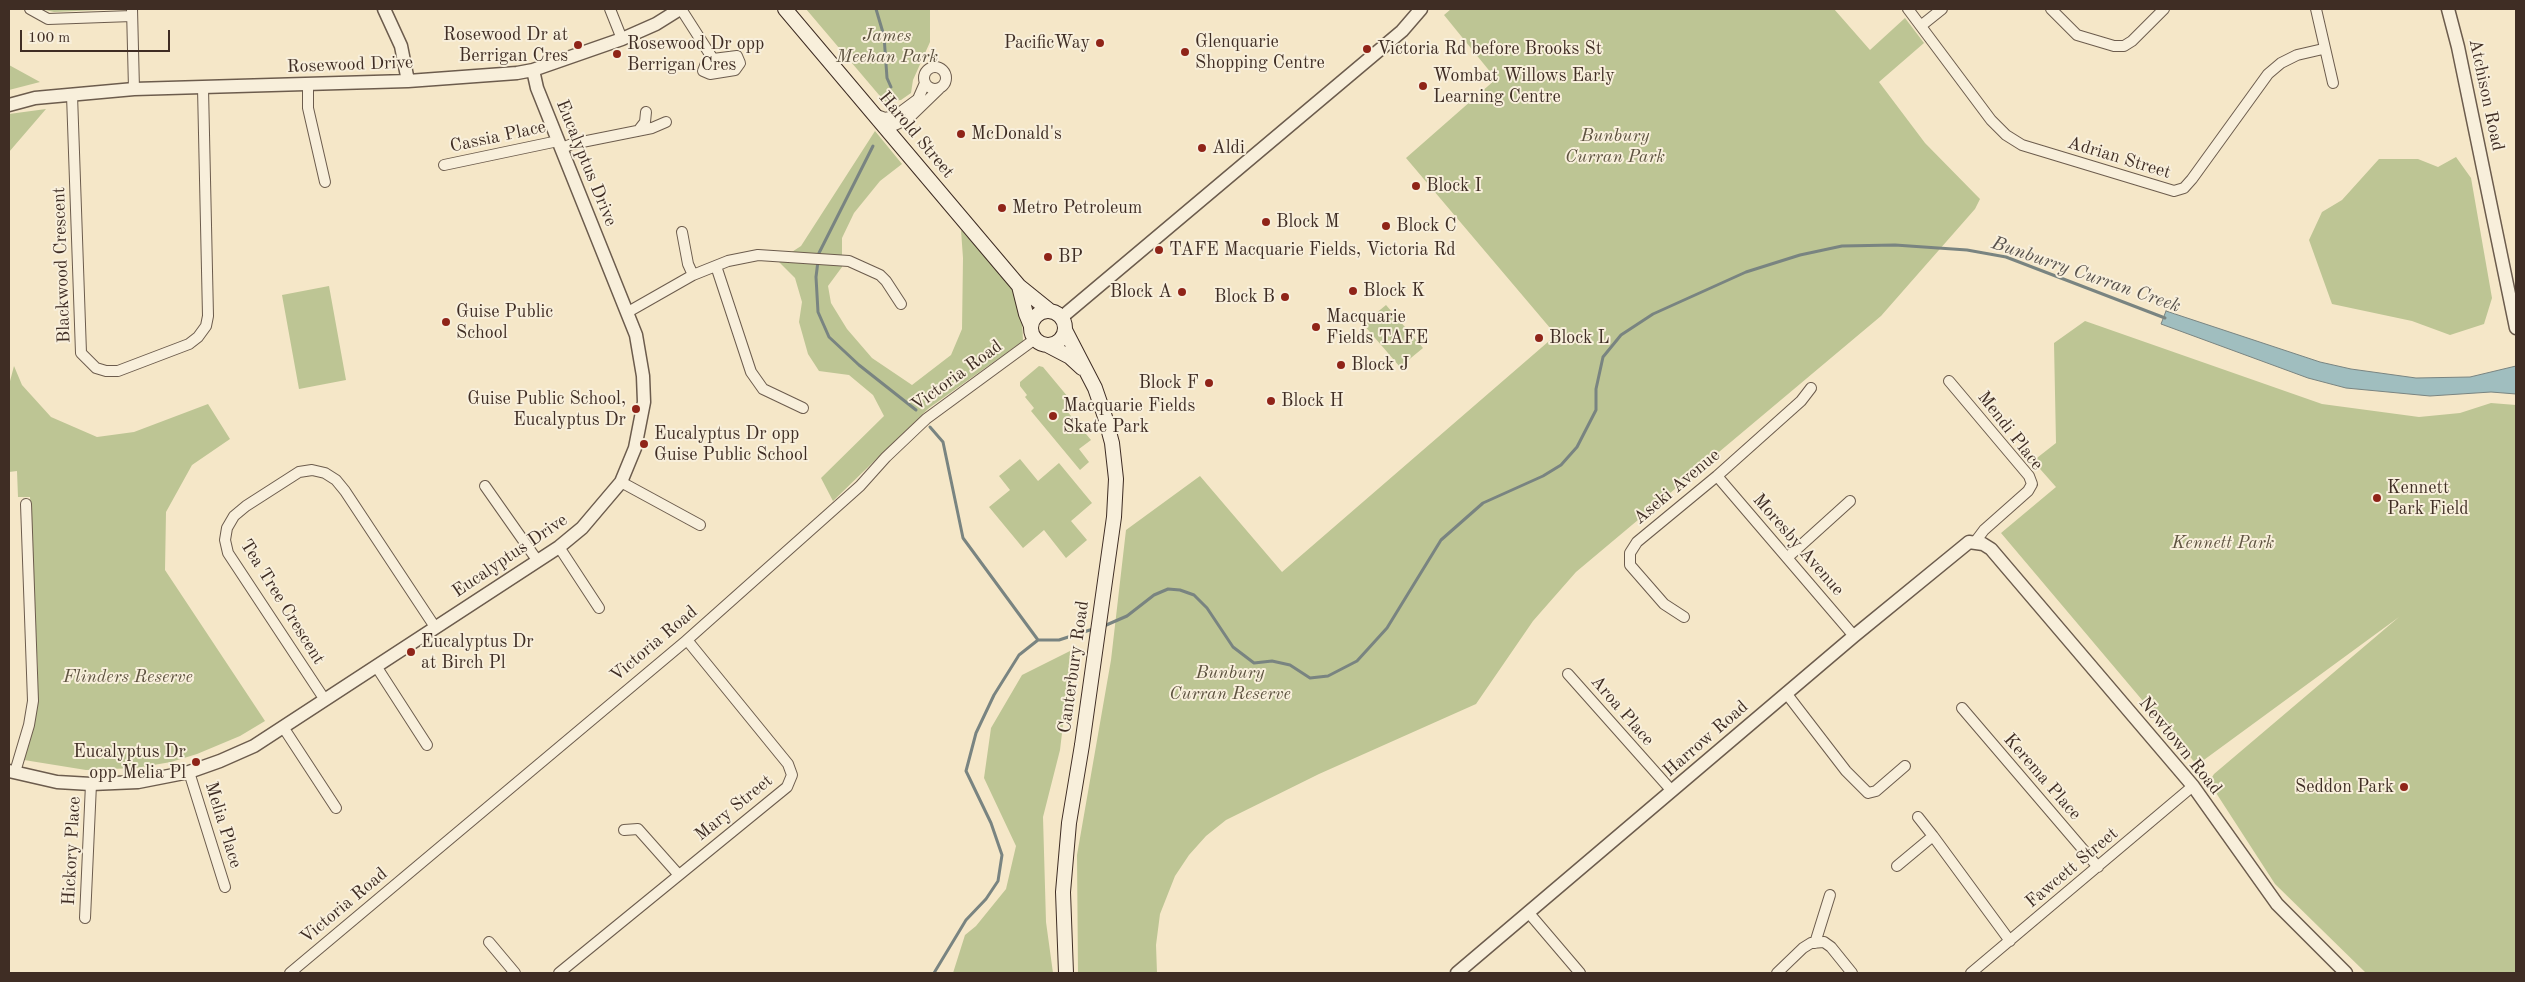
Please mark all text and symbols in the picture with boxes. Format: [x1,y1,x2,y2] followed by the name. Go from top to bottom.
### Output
[22,20,172,52] scale bar
[443,24,568,66] place label: Rosewood Dr at Berrigan Cres
[836,25,938,68] park label: James Meehan Park
[28,31,70,46] text: 100 m
[1195,31,1325,74] place label: Glenquarie Shopping Centre
[1004,32,1090,54] place label: PacificWay
[627,33,764,76] place label: Rosewood Dr opp Berrigan Cres
[1094,37,1106,49] marker: PacificWay
[2464,37,2508,153] street label: Atchison Road
[1377,38,1602,60] place label: Victoria Rd before Brooks St
[572,39,584,51] marker: Rosewood Dr at Berrigan Cres
[1361,43,1373,55] marker: Victoria Rd before Brooks St
[1179,46,1191,58] marker: Glenquarie Shopping Centre
[611,48,623,60] marker: Rosewood Dr opp Berrigan Cres
[286,52,414,78] street label: Rosewood Drive
[1433,65,1615,108] place label: Wombat Willows Early Learning Centre
[1417,80,1429,92] marker: Wombat Willows Early Learning Centre
[874,87,958,183] street label: Harold Street
[551,97,621,229] street label: Eucalyptus Drive
[448,116,548,158] street label: Cassia Place
[971,123,1062,145] place label: McDonald's
[1565,125,1665,168] park label: Bunbury Curran Park
[955,128,967,140] marker: McDonald's
[2065,132,2173,184] street label: Adrian Street
[1212,137,1245,159] place label: Aldi
[1196,142,1208,154] marker: Aldi
[1426,175,1482,197] place label: Block I
[1410,180,1422,192] marker: Block I
[48,186,76,344] street label: Blackwood Crescent
[1012,197,1142,219] place label: Metro Petroleum
[996,202,1008,214] marker: Metro Petroleum
[1276,211,1340,233] place label: Block M
[1396,215,1457,237] place label: Block C
[1260,216,1272,228] marker: Block M
[1380,220,1392,232] marker: Block C
[1989,232,2183,318] water label: Bunburry Curran Creek
[1169,239,1456,261] place label: TAFE Macquarie Fields, Victoria Rd
[1153,244,1165,256] marker: TAFE Macquarie Fields, Victoria Rd
[1058,246,1083,268] place label: BP
[1042,251,1054,263] marker: BP
[1363,280,1425,302] place label: Block K
[1110,281,1172,303] place label: Block A
[1347,285,1359,297] marker: Block K
[1176,286,1188,298] marker: Block A
[1214,286,1275,308] place label: Block B
[1279,291,1291,303] marker: Block B
[456,301,553,344] place label: Guise Public School
[1326,306,1428,348] place label: Macquarie Fields TAFE
[440,316,452,328] marker: Guise Public School
[1310,321,1322,333] marker: Macquarie Fields TAFE
[1549,327,1610,349] place label: Block L
[1533,332,1545,344] marker: Block L
[907,336,1007,416] street label: Victoria Road
[1351,354,1409,376] place label: Block J
[1335,359,1347,371] marker: Block J
[1138,372,1199,394] place label: Block F
[1203,377,1215,389] marker: Block F
[1972,387,2048,475] street label: Mendi Place
[467,388,626,430] place label: Guise Public School, Eucalyptus Dr
[1281,390,1344,412] place label: Block H
[1063,395,1195,438] place label: Macquarie Fields Skate Park
[1265,395,1277,407] marker: Block H
[630,403,642,415] marker: Guise Public School, Eucalyptus Dr
[1047,410,1059,422] marker: Macquarie Fields Skate Park
[654,423,808,466] place label: Eucalyptus Dr opp Guise Public School
[638,438,650,450] marker: Eucalyptus Dr opp Guise Public School
[1629,445,1725,529] street label: Aseki Avenue
[2387,477,2469,520] place label: Kennett Park Field
[1748,489,1848,601] street label: Moresby Avenue
[2371,492,2383,504] marker: Kennett Park Field
[448,509,572,603] street label: Eucalyptus Drive
[2172,532,2274,554] park label: Kennett Park
[235,535,329,669] street label: Tea Tree Crescent
[1054,599,1094,735] street label: Canterbury Road
[606,601,702,687] street label: Victoria Road
[421,631,534,674] place label: Eucalyptus Dr at Birch Pl
[405,646,417,658] marker: Eucalyptus Dr at Birch Pl
[1169,662,1291,704] park label: Bunbury Curran Reserve
[63,666,193,688] park label: Flinders Reserve
[1586,671,1658,751] street label: Aroa Place
[2134,693,2226,799] street label: Newtown Road
[1659,696,1753,782] street label: Harrow Road
[1998,729,2086,825] street label: Kerema Place
[73,741,186,784] place label: Eucalyptus Dr opp Melia Pl
[190,756,202,768] marker: Eucalyptus Dr opp Melia Pl
[691,770,777,846] street label: Mary Street
[2295,776,2394,798] place label: Seddon Park
[200,779,246,871] street label: Melia Place
[2398,781,2410,793] marker: Seddon Park
[58,796,86,906] street label: Hickory Place
[2021,823,2123,913] street label: Fawcett Street
[296,863,392,949] street label: Victoria Road

